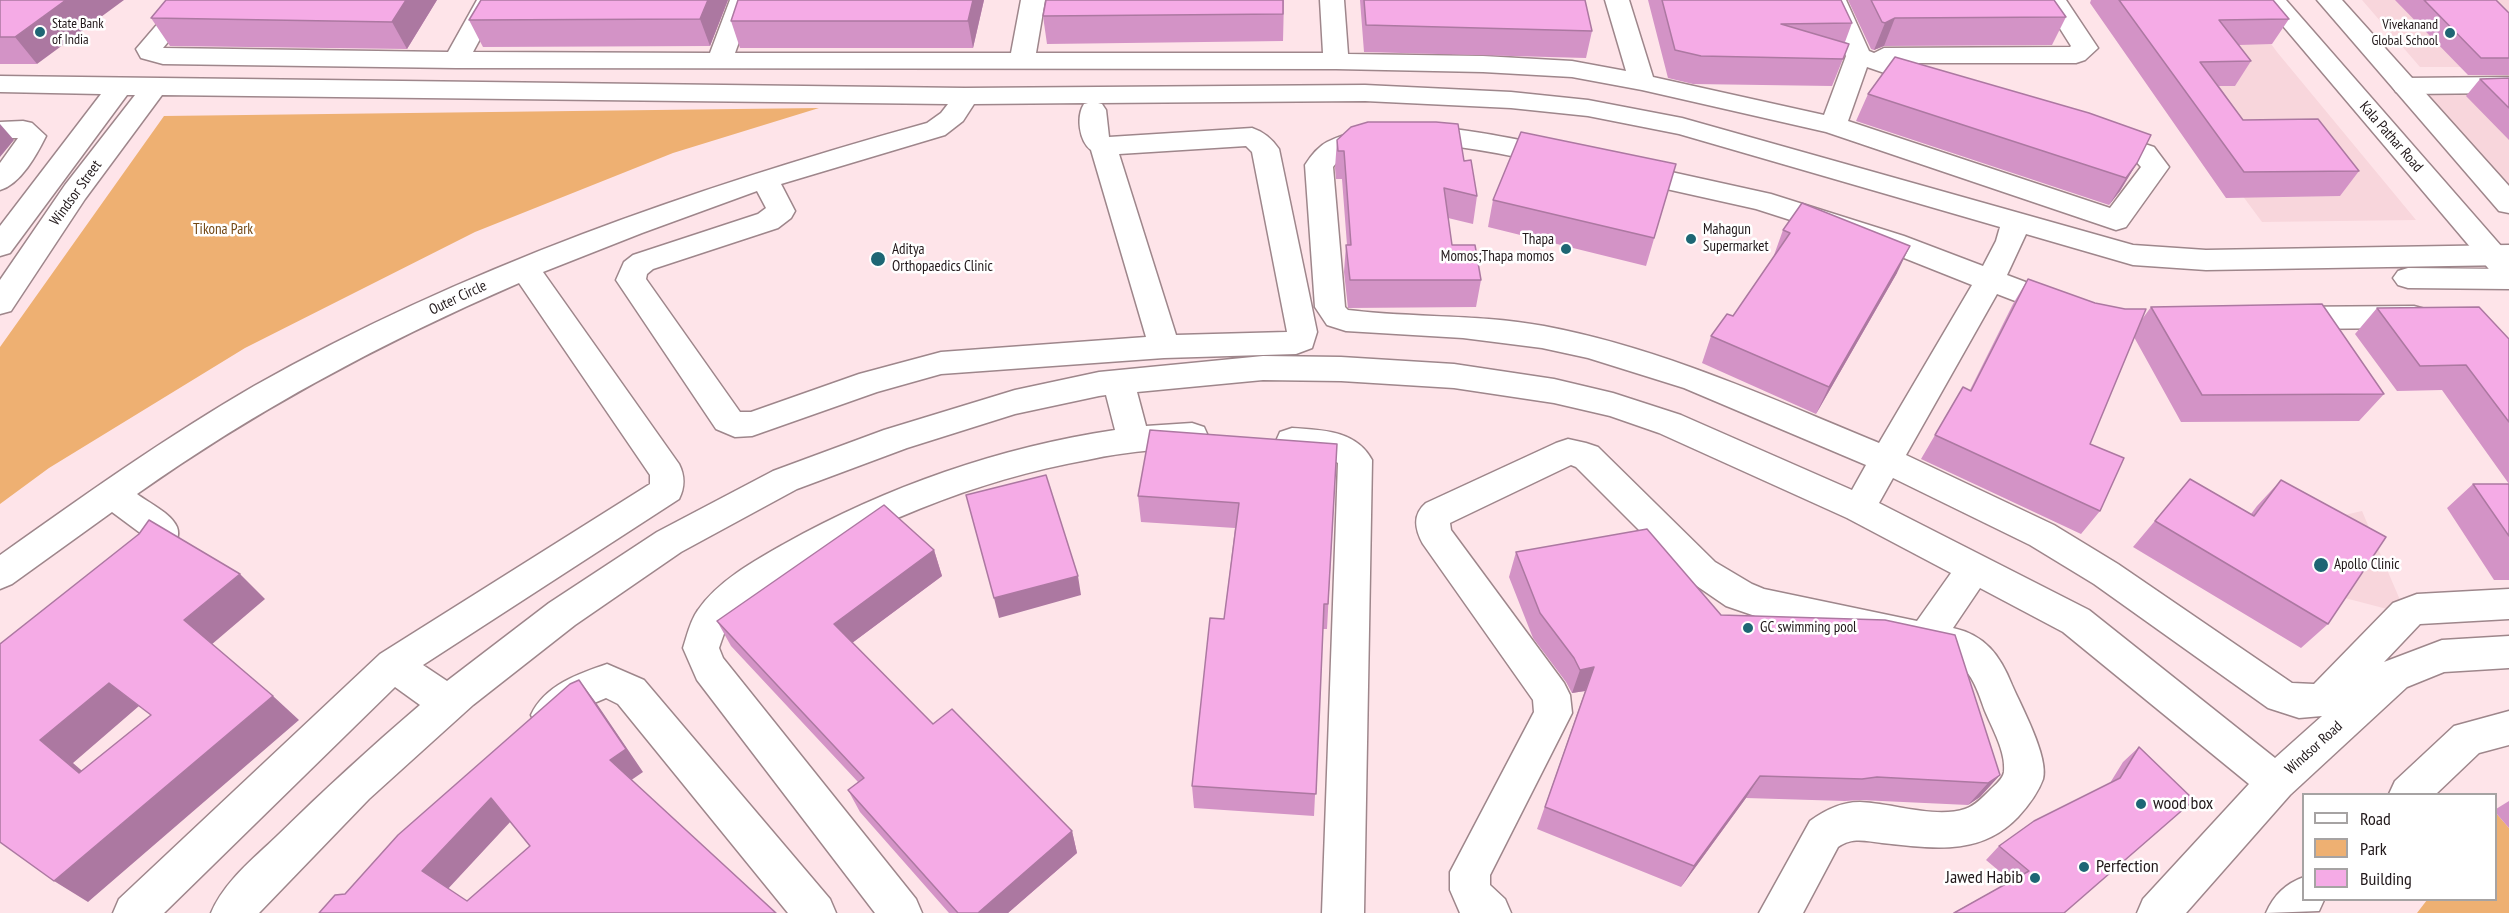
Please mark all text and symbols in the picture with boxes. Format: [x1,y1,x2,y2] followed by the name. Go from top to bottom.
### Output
[52,16,104,48] place label: State Bank of India
[2371,17,2438,50] place label: Vivekanand Global School
[33,25,47,39] marker: State Bank of India
[2443,26,2457,40] marker: Vivekanand Global School
[2355,98,2427,176] street label: Kala Pathar Road
[46,157,106,229] street label: Windsor Street
[193,221,253,239] park label: Tikona Park
[1703,221,1769,256] place label: Mahagun Supermarket
[1441,231,1554,266] place label: Thapa Momos;Thapa momos
[1684,232,1698,246] marker: Mahagun Supermarket
[892,241,993,276] place label: Aditya Orthopaedics Clinic
[1559,242,1573,256] marker: Thapa Momos;Thapa momos
[869,250,887,268] marker: Aditya Orthopaedics Clinic
[426,277,490,319] street label: Outer Circle
[2312,556,2330,574] marker: Apollo Clinic
[2334,556,2400,574] place label: Apollo Clinic
[1760,619,1857,637] place label: GC swimming pool
[1741,621,1755,635] marker: GC swimming pool
[2282,718,2346,778] street label: Windsor Road
[2153,793,2213,815] place label: wood box
[2302,793,2497,901] legend
[2134,797,2148,811] marker: wood box
[2360,807,2391,830] text: Road
[2360,837,2387,860] text: Park
[2096,856,2159,878] place label: Perfection
[2077,860,2091,874] marker: Perfection
[1946,867,2023,889] place label: Jawed Habib
[2360,867,2412,890] text: Building
[2028,871,2042,885] marker: Jawed Habib

